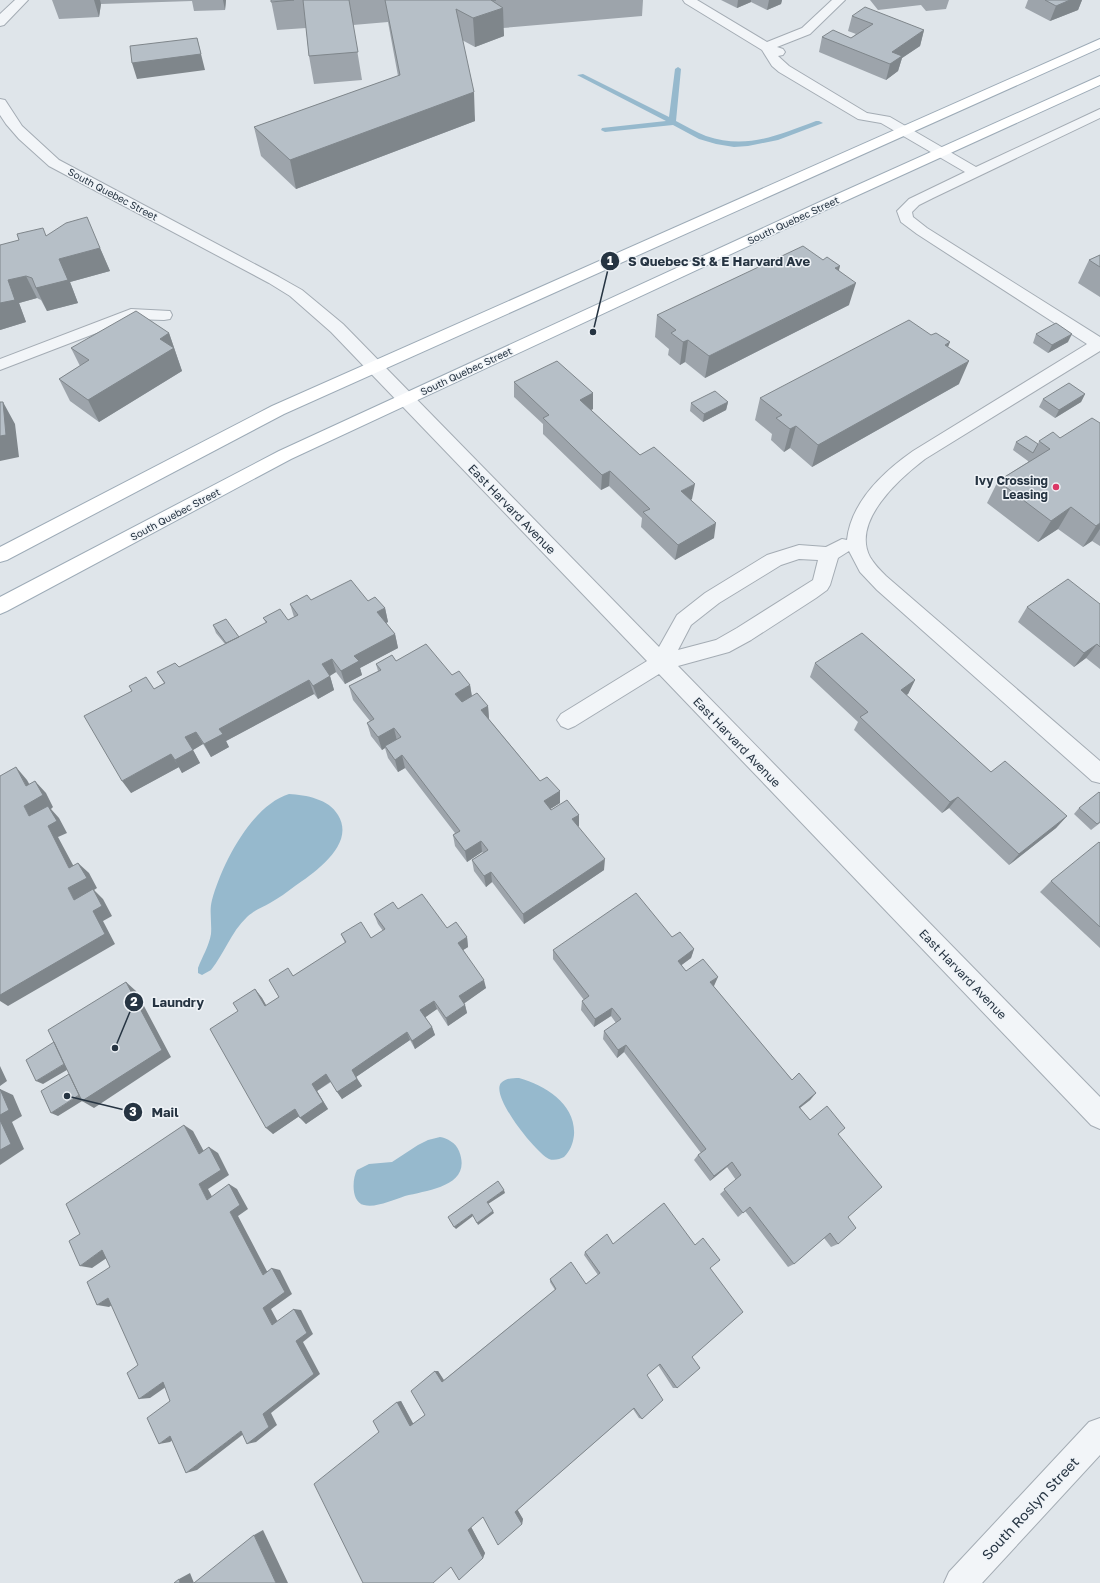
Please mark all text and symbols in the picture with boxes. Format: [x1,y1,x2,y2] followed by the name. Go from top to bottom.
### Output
[66,165,160,223] street label: South Quebec Street
[745,193,841,247] street label: South Quebec Street
[600,249,818,274] callout: S Quebec St & E Harvard Ave
[607,253,613,268] text: 1
[628,253,810,269] text: S Quebec St & E Harvard Ave
[418,344,514,398] street label: South Quebec Street
[465,461,559,557] street label: East Harvard Avenue
[975,473,1048,502] place label: Ivy Crossing Leasing
[1051,482,1061,492] marker: Ivy Crossing Leasing
[128,485,222,543] street label: South Quebec Street
[690,694,784,790] street label: East Harvard Avenue
[916,926,1010,1022] street label: East Harvard Avenue
[124,990,212,1015] callout: Laundry
[130,994,138,1009] text: 2
[152,994,204,1010] text: Laundry
[123,1100,186,1125] callout: Mail
[129,1104,137,1119] text: 3
[151,1104,179,1120] text: Mail
[978,1453,1082,1563] street label: South Roslyn Street

